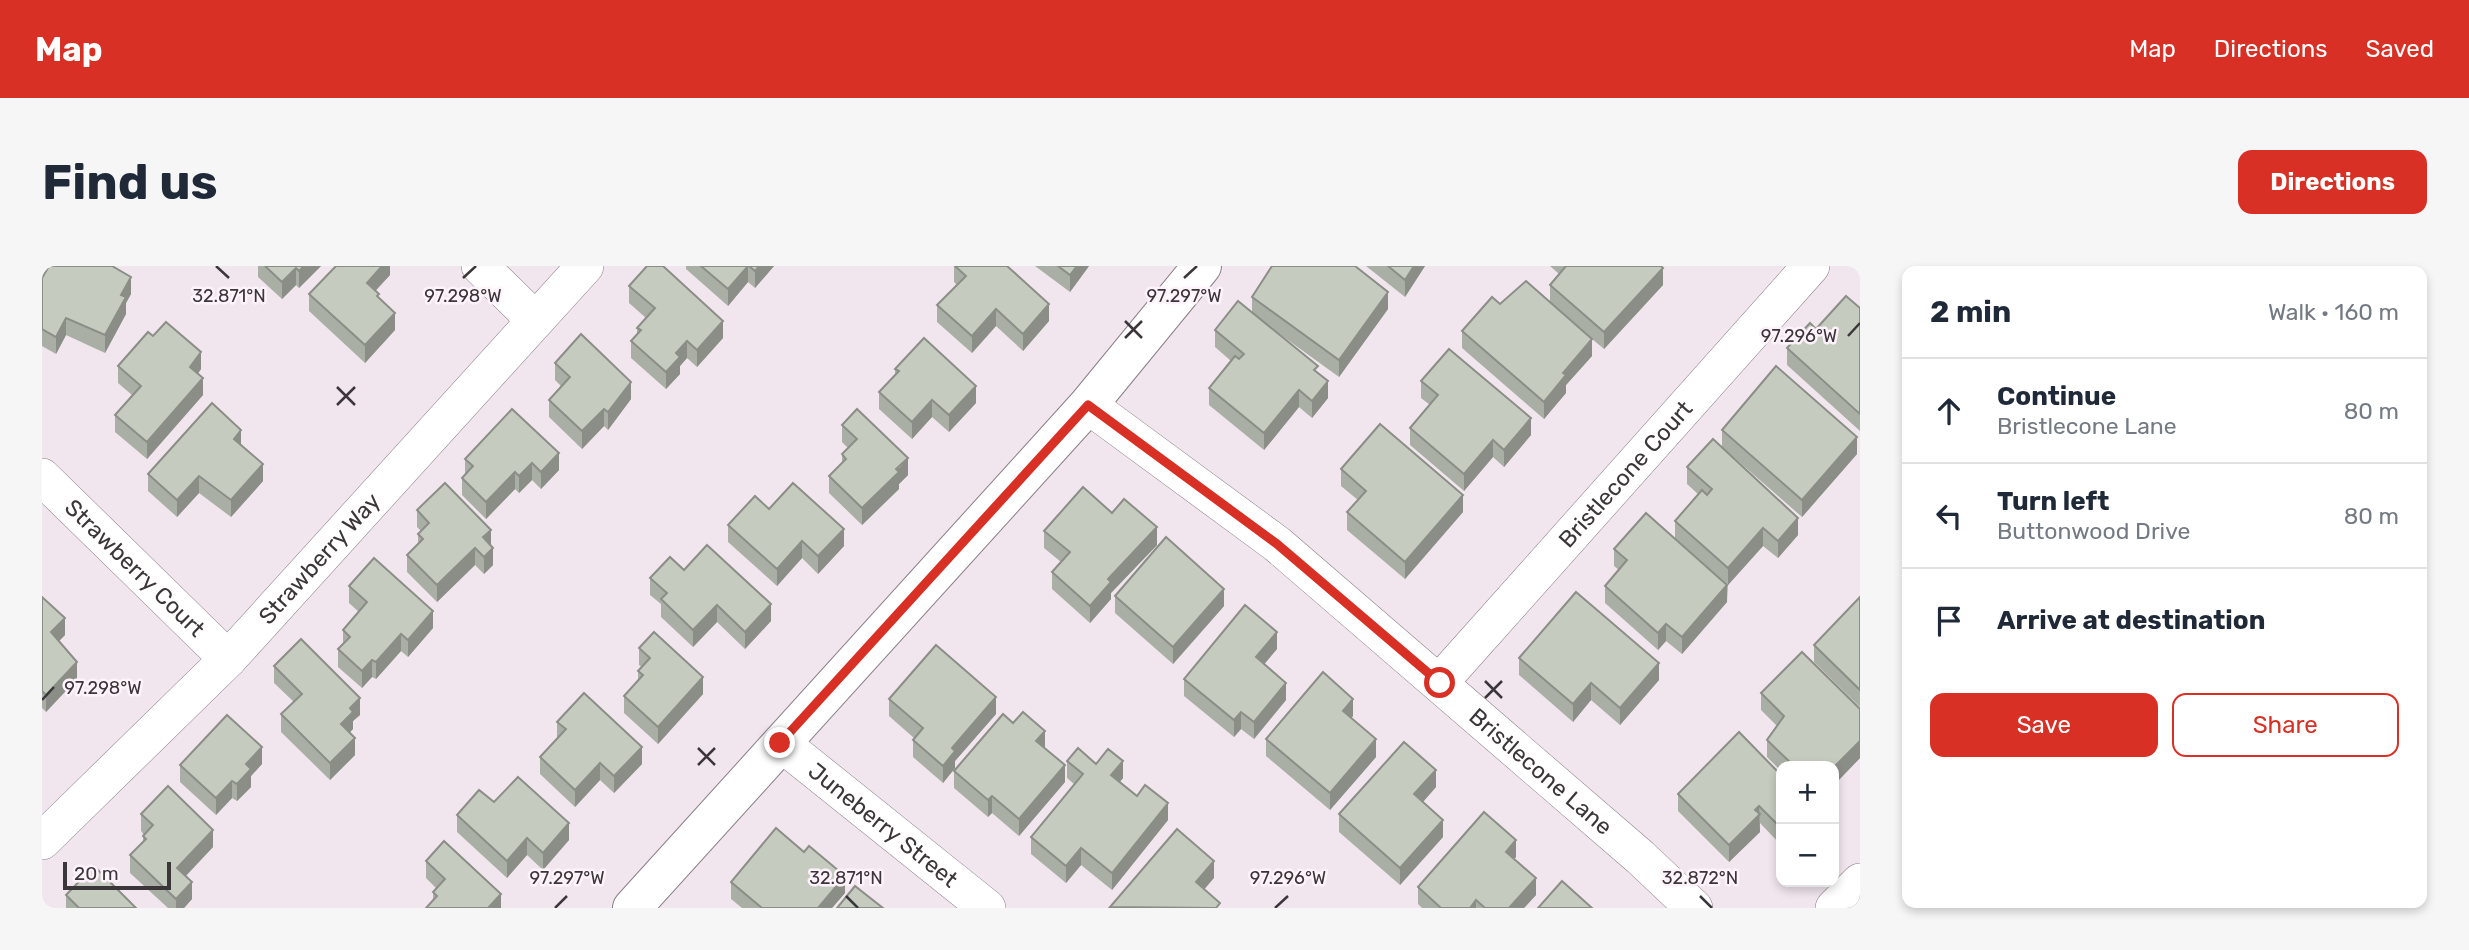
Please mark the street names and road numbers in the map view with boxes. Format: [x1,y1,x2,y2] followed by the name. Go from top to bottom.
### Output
[1553,395,1698,553] street label: Bristlecone Court
[253,487,386,630] street label: Strawberry Way
[59,493,211,643] street label: Strawberry Court
[1464,702,1618,841] street label: Bristlecone Lane
[803,757,964,893] street label: Juneberry Street

